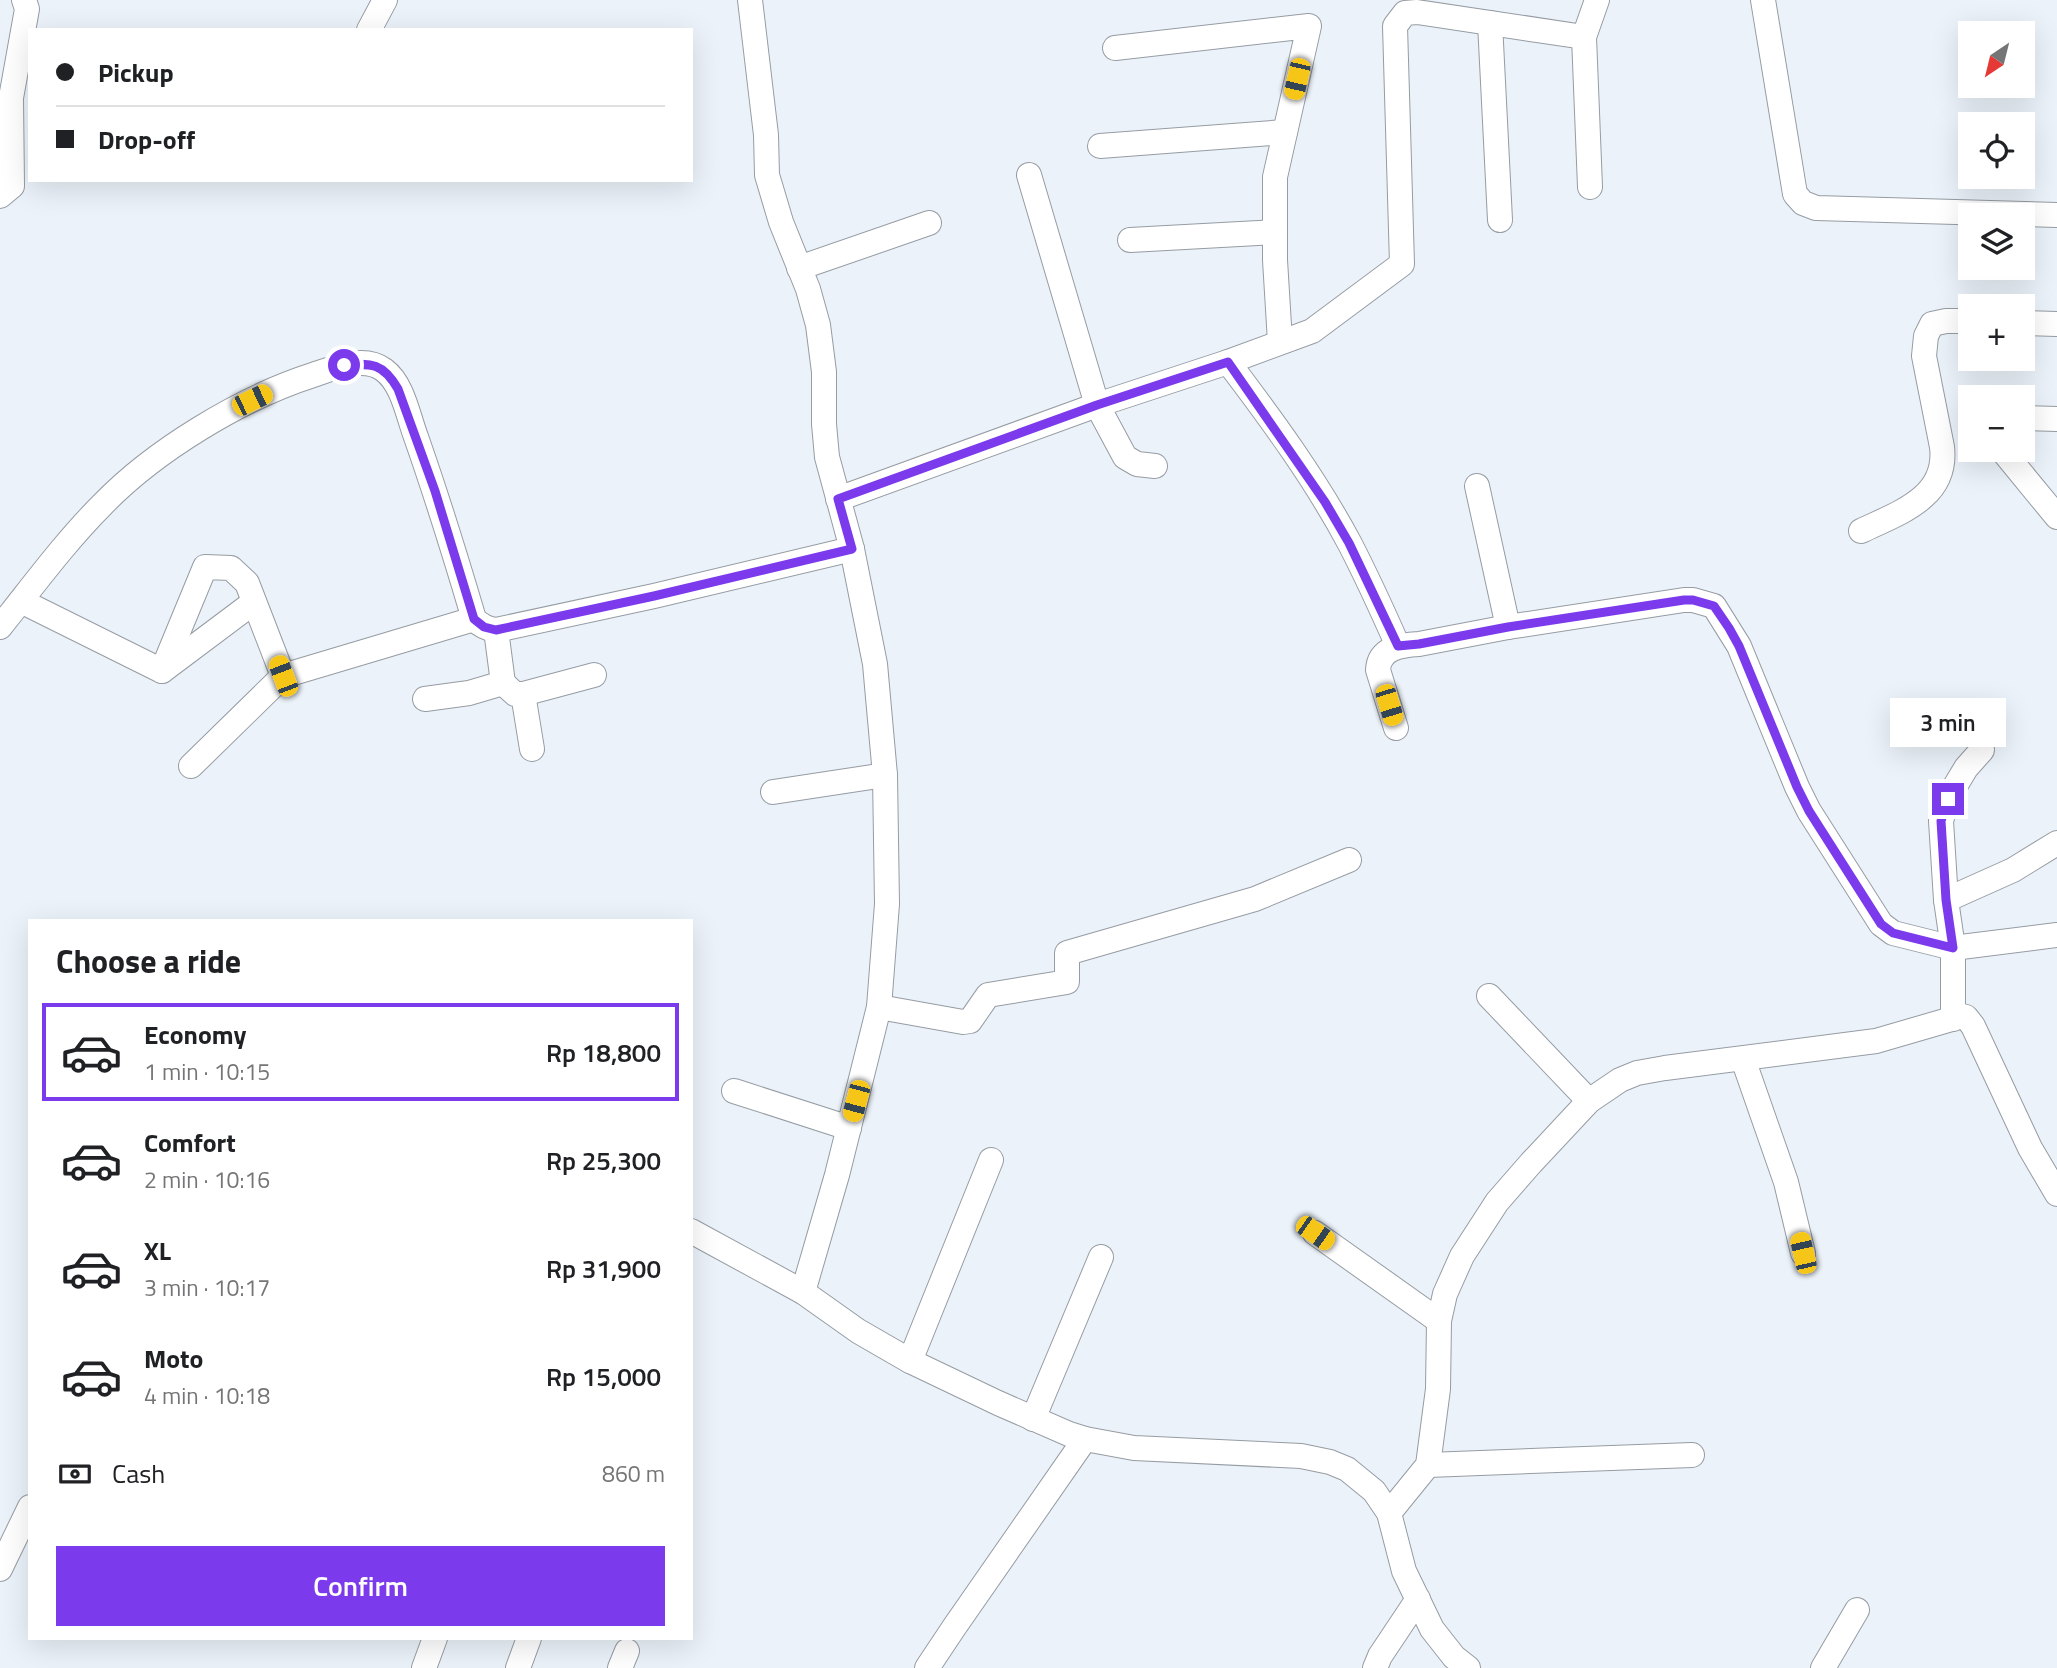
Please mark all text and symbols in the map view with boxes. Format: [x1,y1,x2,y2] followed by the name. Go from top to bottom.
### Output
[1958,21,2035,98] north arrow
[1958,21,2035,462] map controls
[98,53,174,92] text: Pickup
[1283,56,1312,102] car
[1958,112,2035,189] button: locate
[98,120,195,159] text: Drop-off
[1958,203,2035,280] button: layers
[1958,294,2035,371] button: +
[328,349,360,381] route start
[229,381,276,419] car
[1958,385,2035,462] button: −
[266,653,301,699] car
[1373,682,1406,728] car
[1890,698,2006,746] callout: 3 min
[1920,705,1976,740] text: 3 min
[1932,783,1964,815] route end
[56,937,241,985] text: Choose a ride
[144,1015,246,1054] text: Economy
[60,1021,123,1084] icon: car
[546,1033,661,1072] text: Rp 18,800
[144,1054,270,1089] text: 1 min · 10:15
[841,1078,872,1124] car
[144,1123,236,1162] text: Comfort
[60,1129,123,1192] icon: car
[546,1141,661,1180] text: Rp 25,300
[144,1162,270,1197] text: 2 min · 10:16
[1292,1212,1339,1254] car
[1789,1230,1818,1276] car
[144,1231,171,1270] text: XL
[60,1237,123,1300] icon: car
[546,1249,661,1288] text: Rp 31,900
[144,1270,270,1305] text: 3 min · 10:17
[144,1339,203,1378] text: Moto
[60,1345,123,1408] icon: car
[546,1357,661,1396] text: Rp 15,000
[144,1378,270,1413] text: 4 min · 10:18
[112,1454,165,1493] text: Cash
[56,1455,94,1493] icon: cash
[602,1456,665,1491] text: 860 m
[56,1546,665,1626] button: Confirm

